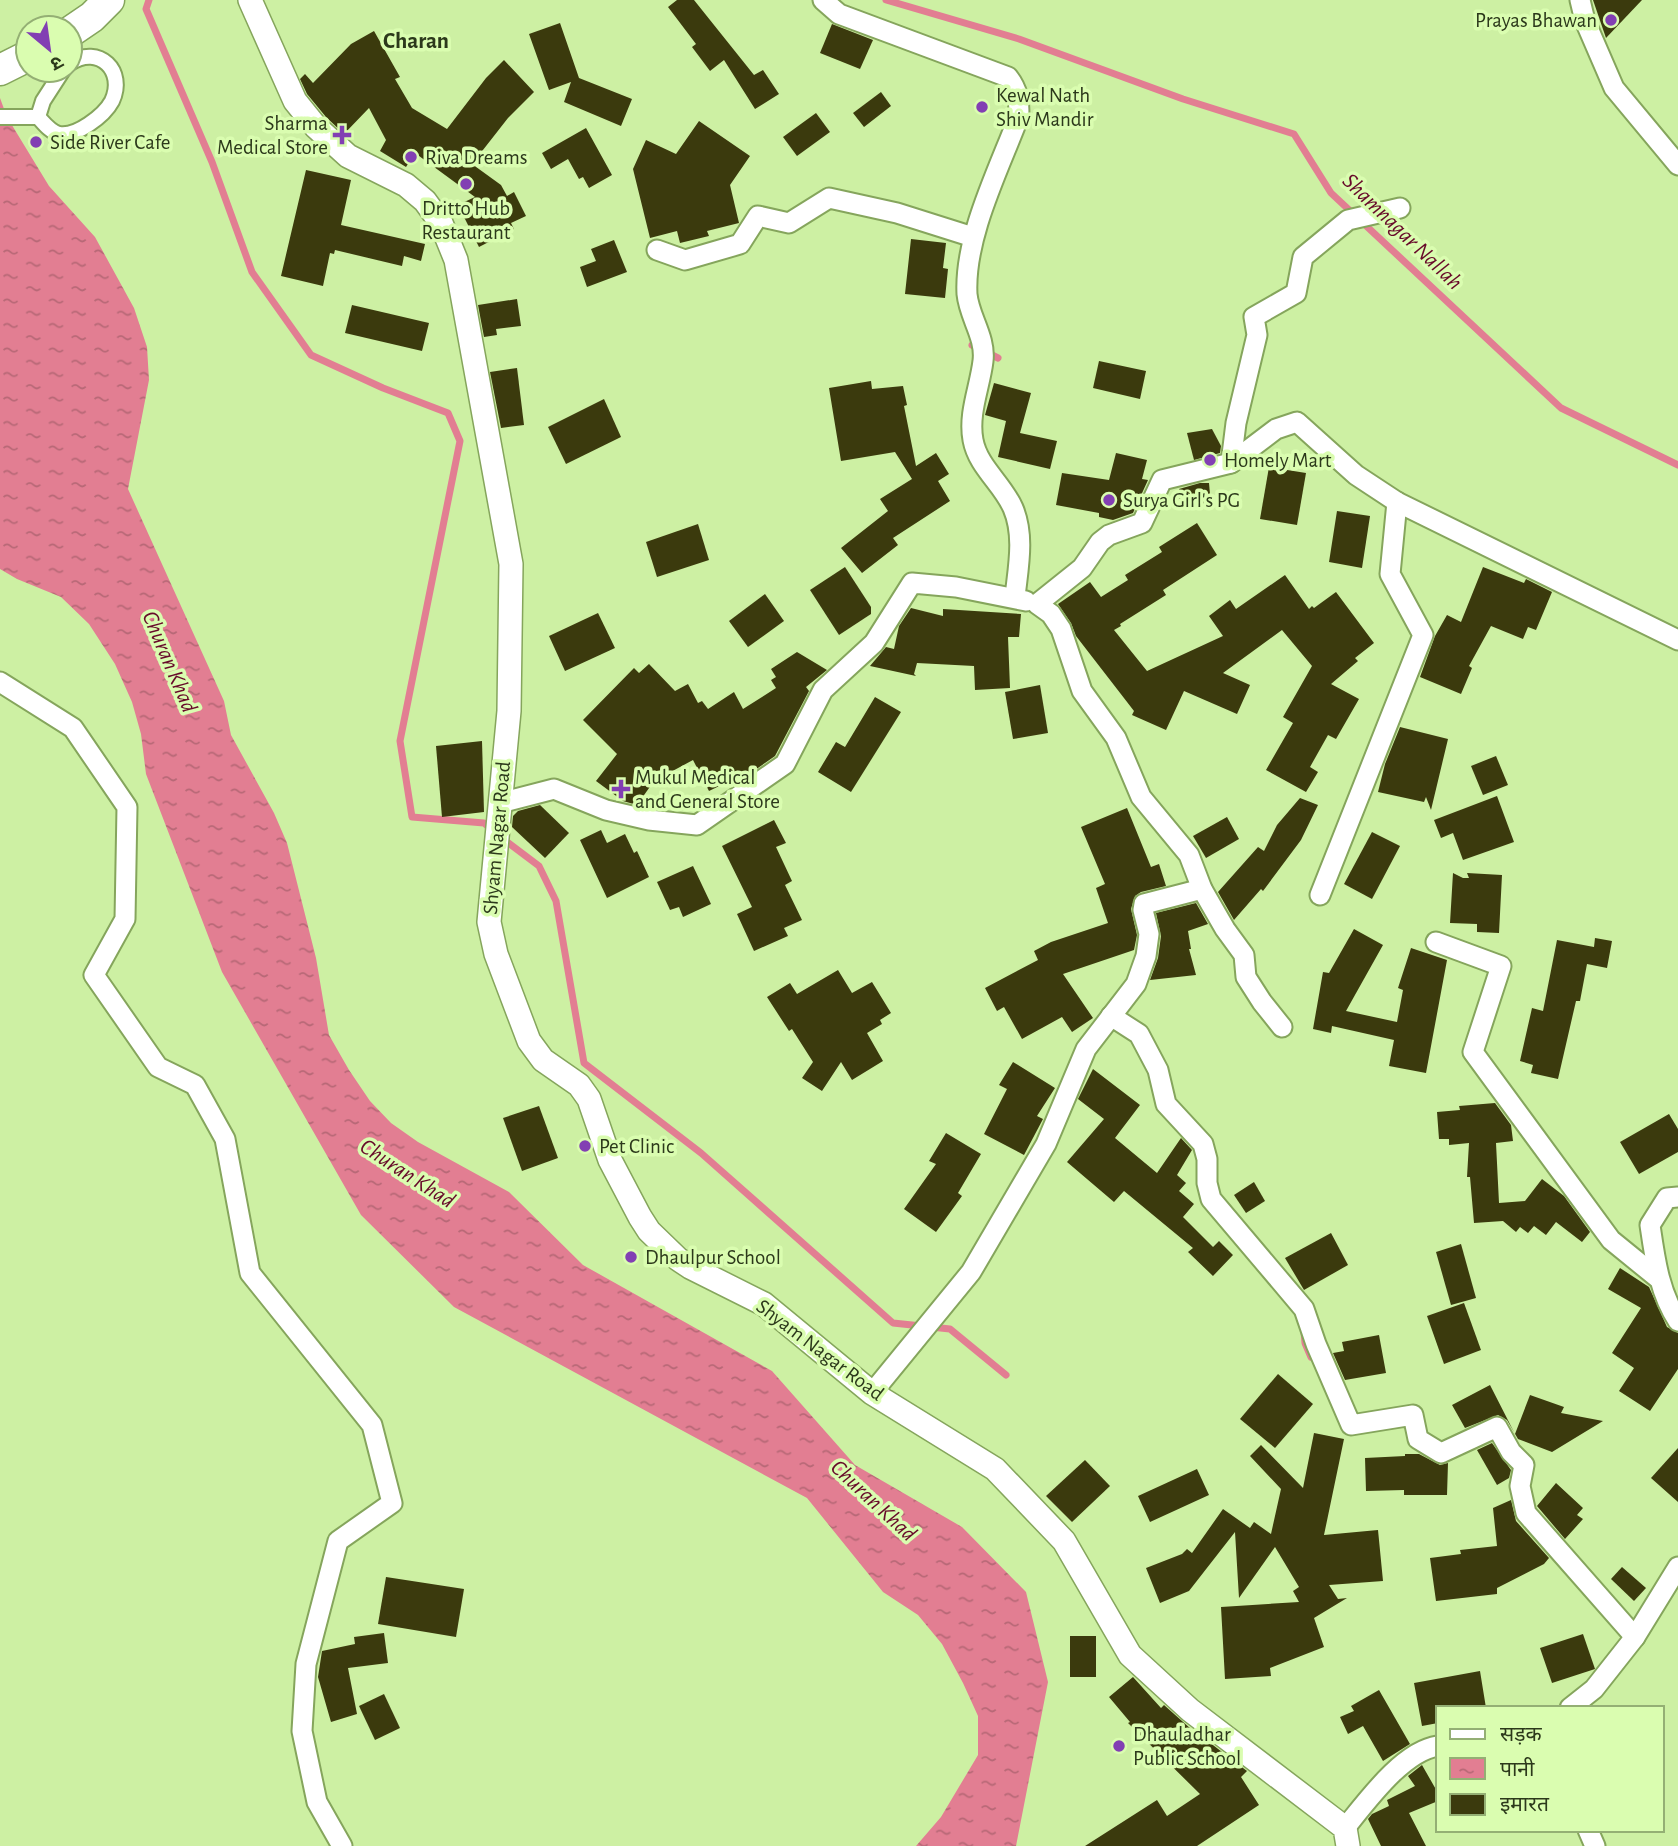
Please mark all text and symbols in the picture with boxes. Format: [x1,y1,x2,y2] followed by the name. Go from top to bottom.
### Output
[1475,10,1597,31] place label: Prayas Bhawan
[1603,12,1619,28] marker: Prayas Bhawan
[14,14,84,84] north arrow
[383,30,449,53] district label: Charan
[46,52,66,74] text: उ
[996,85,1094,130] place label: Kewal Nath Shiv Mandir
[974,99,990,115] marker: Kewal Nath Shiv Mandir
[217,113,328,158] place label: Sharma Medical Store
[334,127,350,143] marker: Sharma Medical Store
[50,132,170,153] place label: Side River Cafe
[28,134,44,150] marker: Side River Cafe
[425,147,528,168] place label: Riva Dreams
[403,149,419,165] marker: Riva Dreams
[1338,169,1466,295] water label: Shamnagar Nallah
[458,176,474,192] marker: Dritto Hub Restaurant
[422,198,511,243] place label: Dritto Hub Restaurant
[1224,450,1332,471] place label: Homely Mart
[1202,452,1218,468] marker: Homely Mart
[1123,490,1240,511] place label: Surya Girl's PG
[1101,492,1117,508] marker: Surya Girl's PG
[137,608,201,716] water label: Churan Khad
[480,760,514,915] street label: Shyam Nagar Road
[635,767,780,812] place label: Mukul Medical and General Store
[613,781,629,797] marker: Mukul Medical and General Store
[356,1135,458,1213] water label: Churan Khad
[599,1136,674,1157] place label: Pet Clinic
[577,1138,593,1154] marker: Pet Clinic
[645,1247,781,1268] place label: Dhaulpur School
[623,1249,639,1265] marker: Dhaulpur School
[752,1295,888,1405] street label: Shyam Nagar Road
[826,1456,920,1546] water label: Churan Khad
[1436,1706,1664,1832] legend
[1133,1724,1241,1769] place label: Dhauladhar Public School
[1500,1724,1542,1745] text: सड़क
[1111,1738,1127,1754] marker: Dhauladhar Public School
[1500,1757,1535,1780] text: पानी
[1500,1794,1550,1815] text: इमारत

